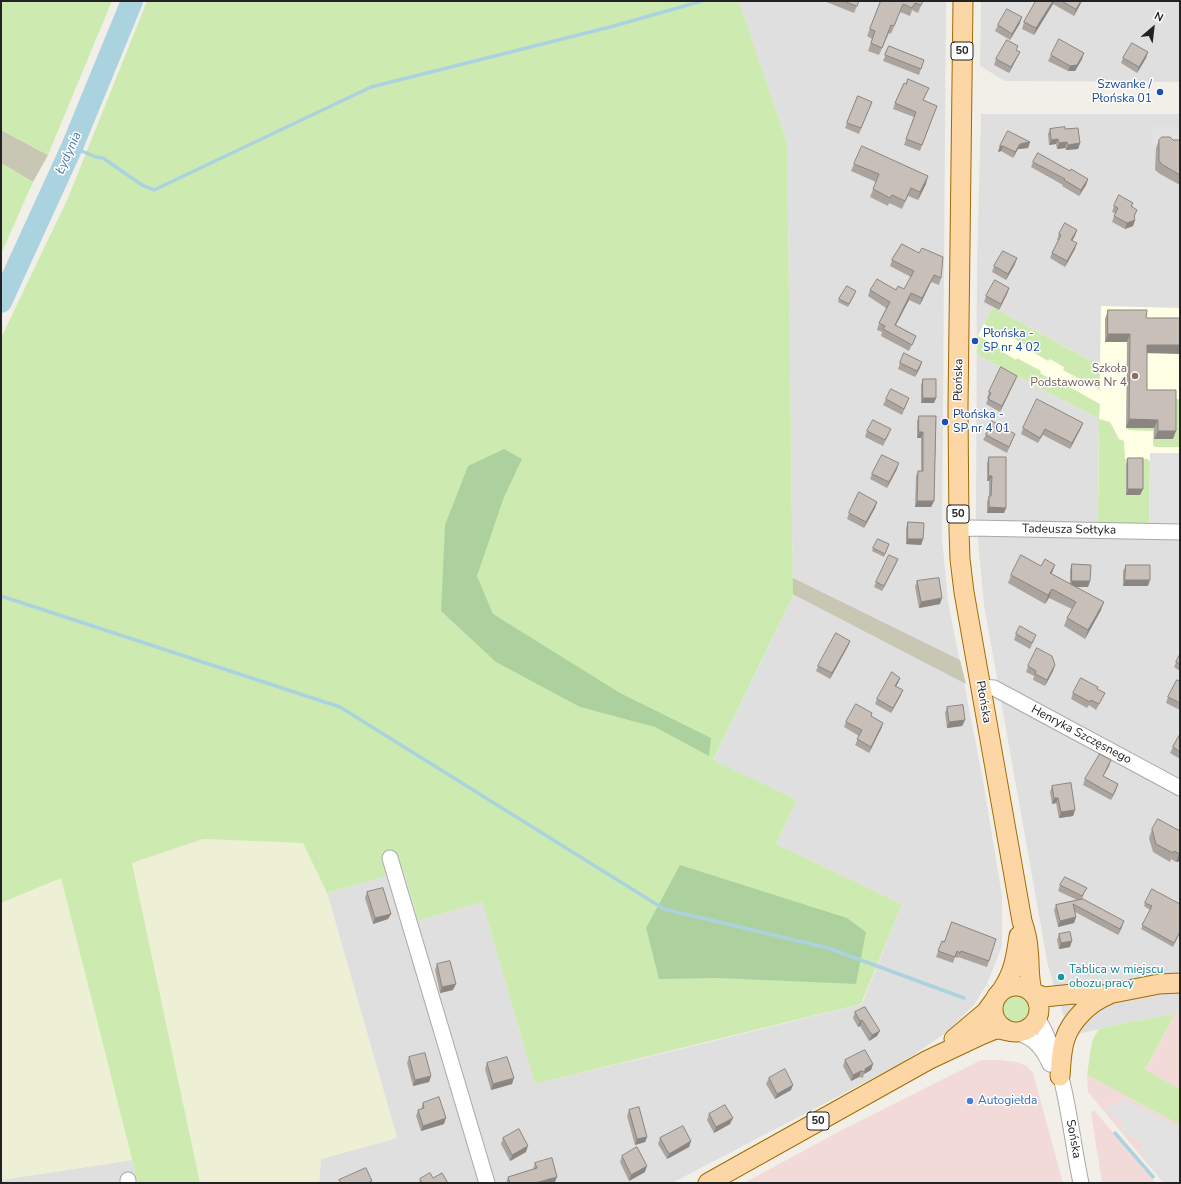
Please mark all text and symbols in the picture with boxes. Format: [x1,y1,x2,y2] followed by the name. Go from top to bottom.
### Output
[1133,8,1173,48] north arrow
[1152,8,1166,26] text: N
[951,42,973,60] road number: 50
[1092,78,1152,106] place label: Szwanke / Płońska 01
[1155,87,1165,97] marker: Szwanke / Płońska 01
[53,129,85,177] water label: Łydynia
[983,327,1040,355] place label: Płońska - SP nr 4 02
[970,336,980,346] marker: Płońska - SP nr 4 02
[951,359,967,401] street label: Płońska
[1030,362,1127,390] place label: Szkoła Podstawowa Nr 4
[1130,371,1140,381] marker: Szkoła Podstawowa Nr 4
[953,408,1010,436] place label: Płońska - SP nr 4 01
[940,417,950,427] marker: Płońska - SP nr 4 01
[947,505,969,523] road number: 50
[1022,522,1116,538] street label: Tadeusza Sołtyka
[972,680,994,724] street label: Płońska
[1028,702,1134,768] street label: Henryka Szczęsnego
[1069,963,1163,991] place label: Tablica w miejscu obozu pracy
[1056,972,1066,982] marker: Tablica w miejscu obozu pracy
[978,1094,1037,1108] place label: Autogiełda
[965,1096,975,1106] marker: Autogiełda
[807,1112,829,1130] road number: 50
[1063,1119,1083,1159] street label: Sońska

